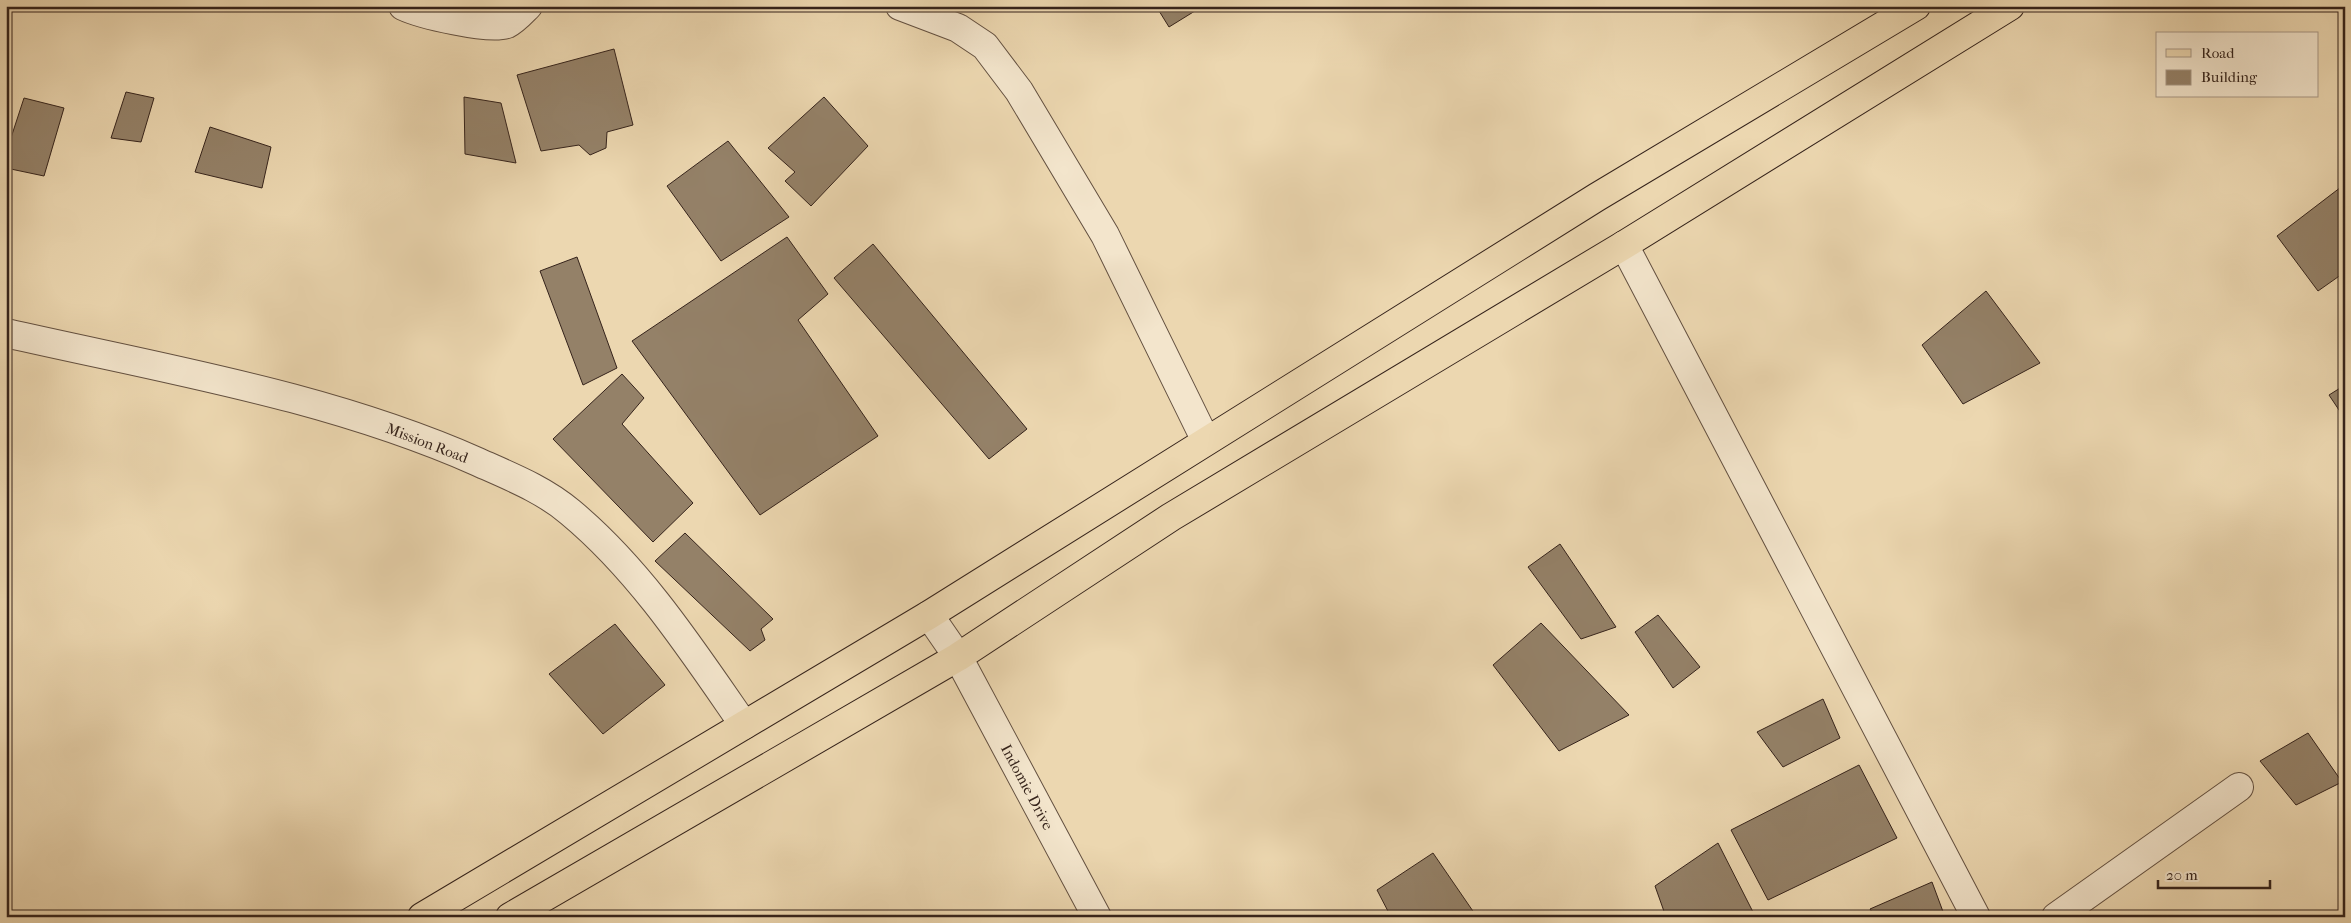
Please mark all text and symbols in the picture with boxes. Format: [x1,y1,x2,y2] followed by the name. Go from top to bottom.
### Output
[2156,32,2318,98] legend
[2201,44,2235,62] text: Road
[2201,68,2258,86] text: Building
[383,419,471,467] street label: Mission Road
[997,741,1057,833] street label: Indomie Drive
[2158,858,2271,890] scale bar
[2166,866,2198,884] text: 20 m

